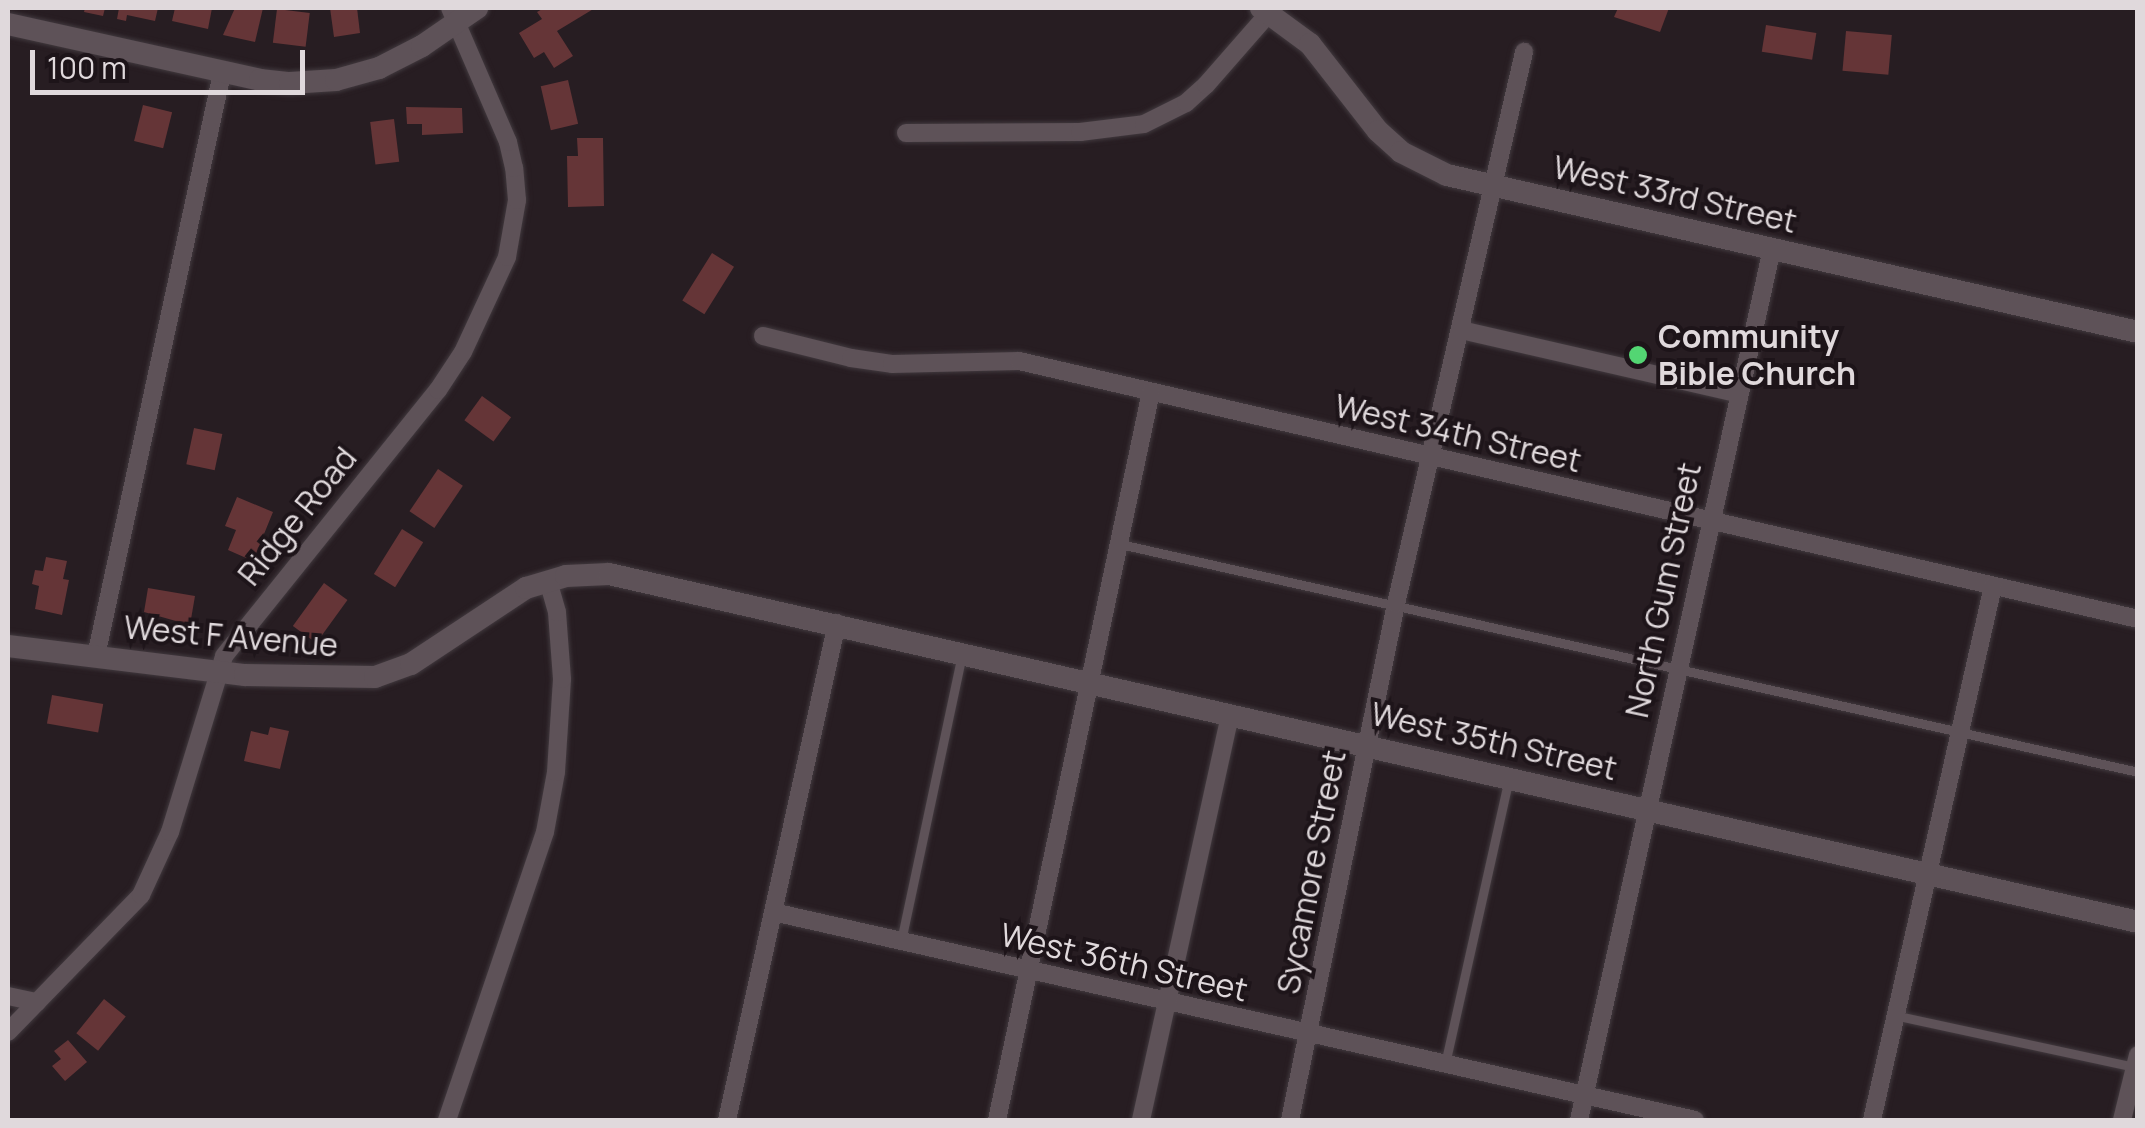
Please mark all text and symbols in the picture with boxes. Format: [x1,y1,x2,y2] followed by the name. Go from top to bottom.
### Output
[35,30,310,92] scale bar
[47,47,127,88] text: 100 m
[1550,147,1800,241] street label: West 33rd Street
[1658,318,1856,393] place label: Community Bible Church
[1627,344,1649,366] marker: Community Bible Church
[1331,386,1585,480] street label: West 34th Street
[230,439,364,593] street label: Ridge Road
[1617,459,1709,721] street label: North Gum Street
[122,608,340,664] street label: West F Avenue
[1367,694,1621,788] street label: West 35th Street
[1269,747,1353,997] street label: Sycamore Street
[997,915,1251,1009] street label: West 36th Street

